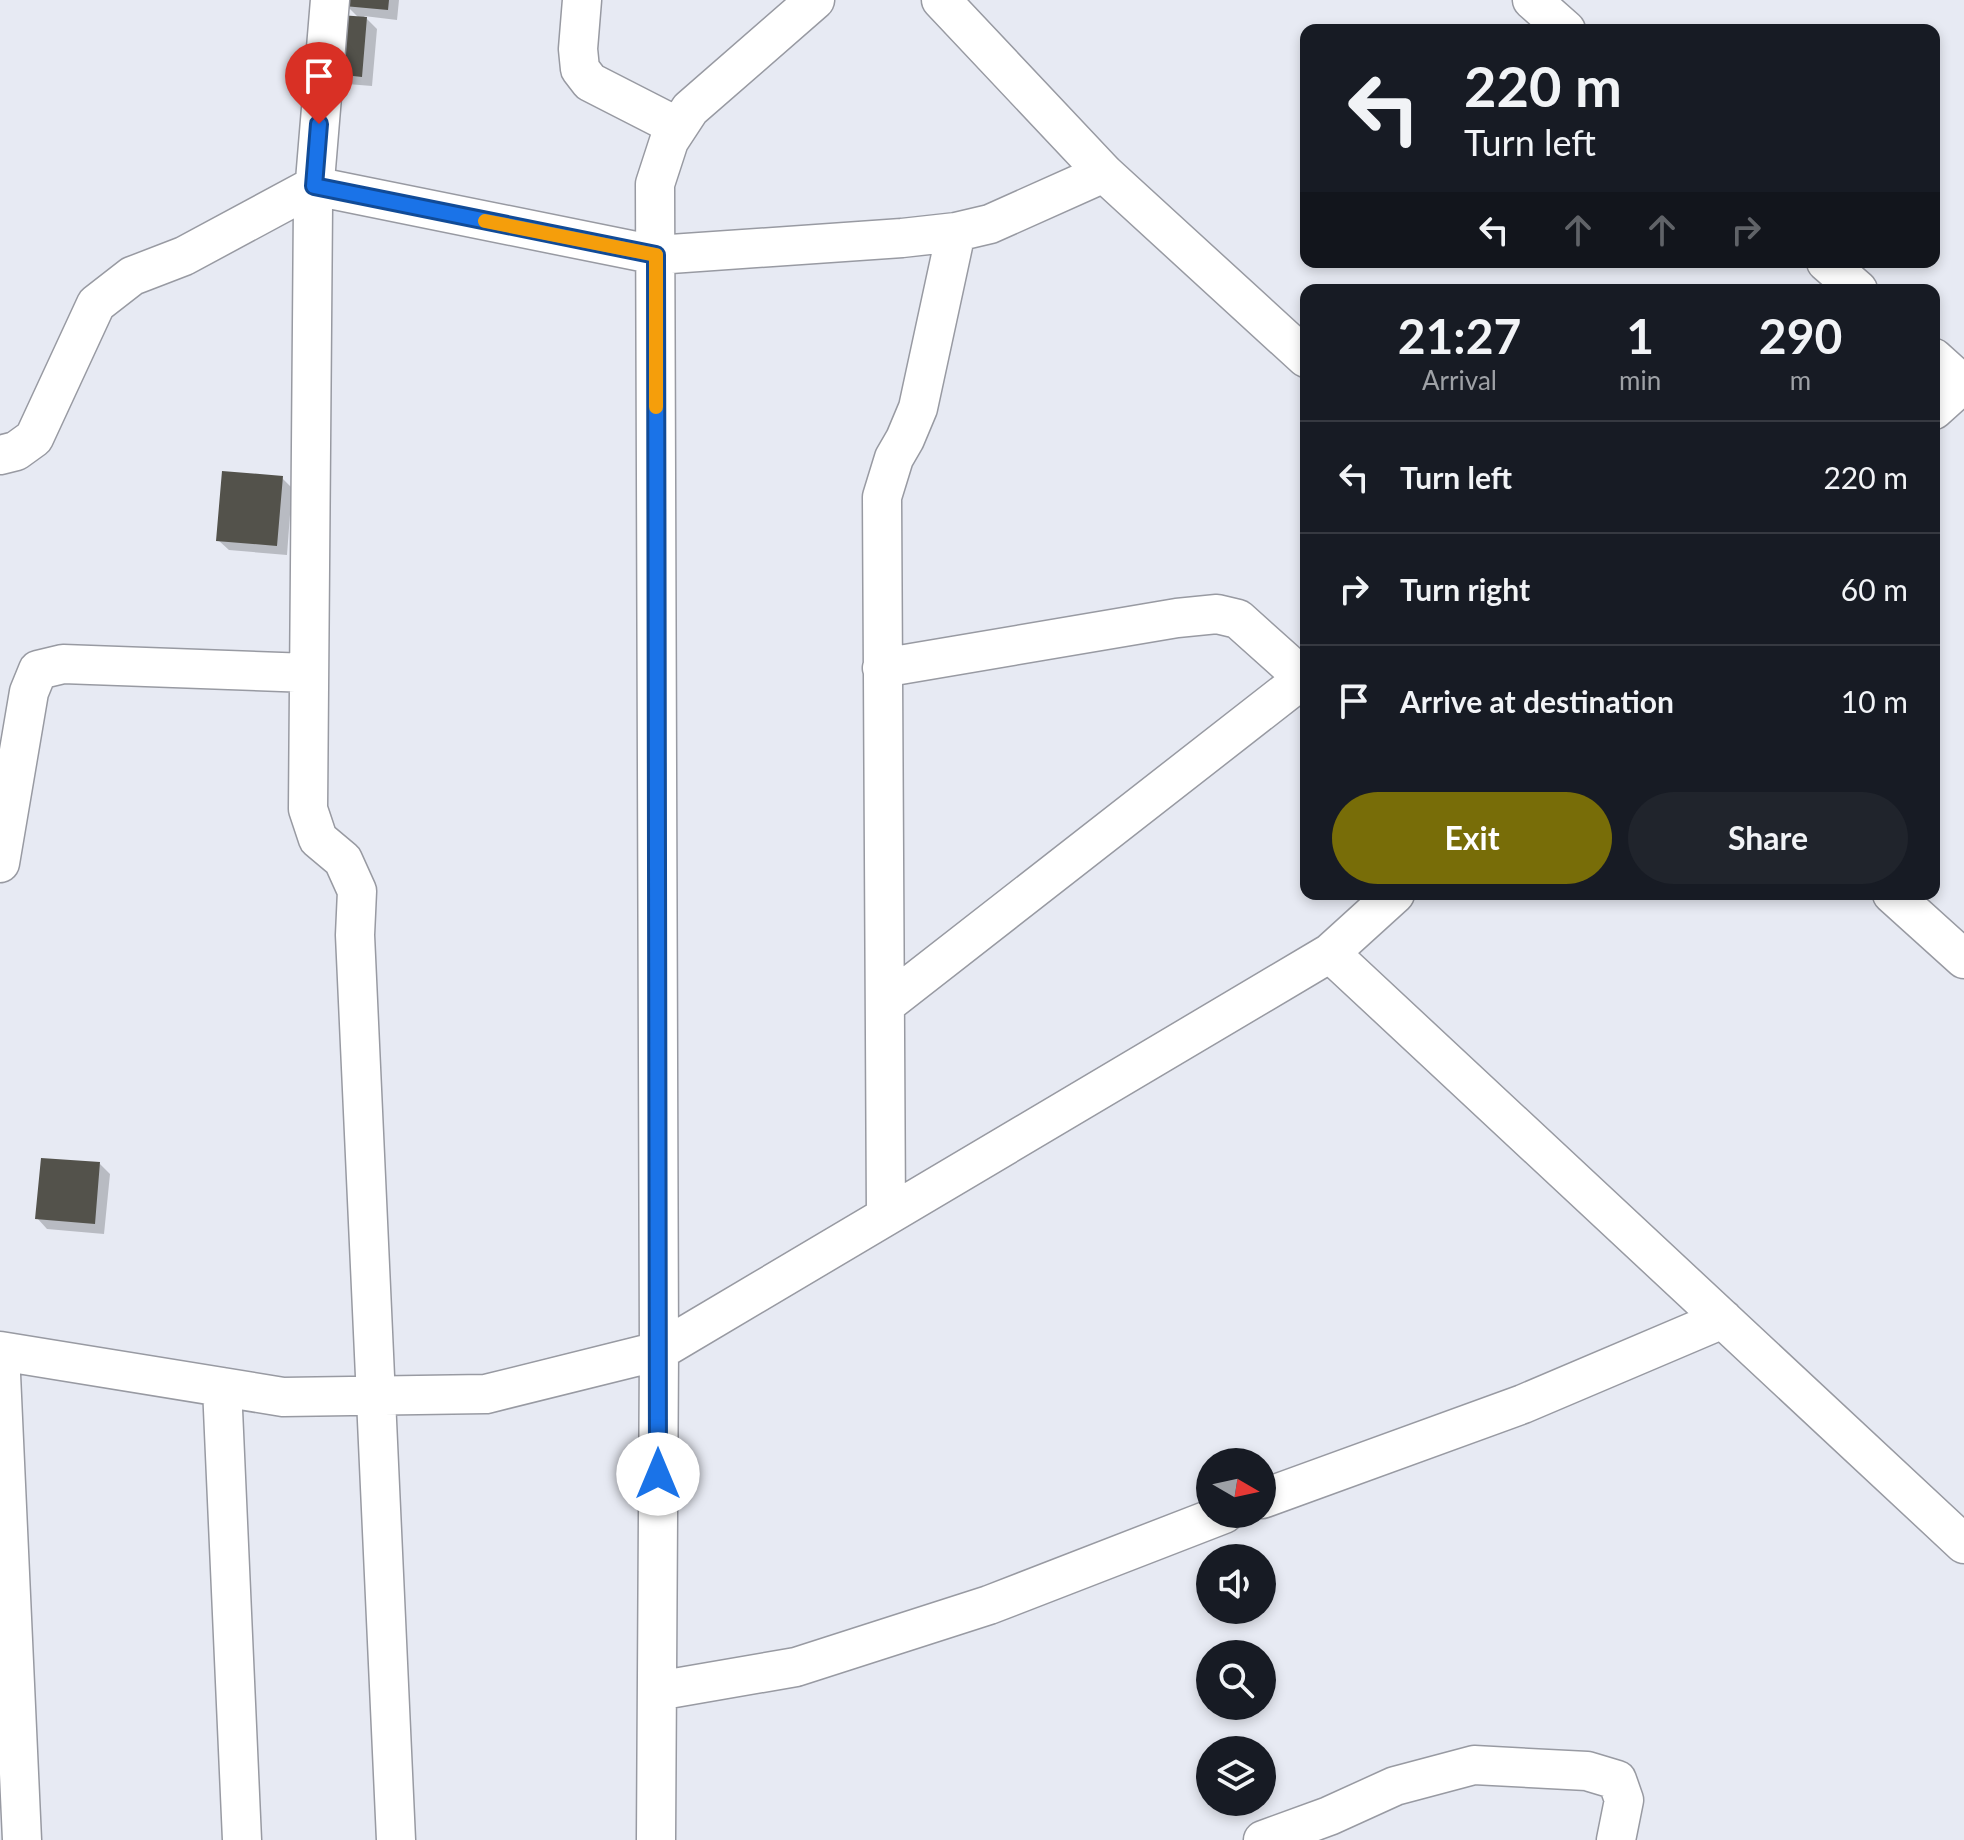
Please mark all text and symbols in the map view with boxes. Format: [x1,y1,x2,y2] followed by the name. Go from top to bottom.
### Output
[285,42,353,124] pin
[1464,52,1622,119] text: 220 m
[297,54,341,98] icon: arrive
[1332,56,1436,160] icon: left
[1464,120,1596,164] text: Turn left
[1472,208,1516,252] icon: left
[1556,208,1600,252] icon: ahead
[1640,208,1684,252] icon: ahead
[1724,208,1768,252] icon: right
[1398,307,1521,364] text: 21:27
[1626,307,1654,364] text: 1
[1759,307,1842,364] text: 290
[1422,364,1497,396] text: Arrival
[1619,364,1661,396] text: min
[1790,364,1811,396] text: m
[1332,455,1376,499] icon: left
[1400,459,1512,495] text: Turn left
[1823,459,1908,495] text: 220 m
[1332,567,1376,611] icon: right
[1400,571,1530,607] text: Turn right
[1841,571,1908,607] text: 60 m
[1332,679,1376,723] icon: arrive
[1400,683,1674,719] text: Arrive at destination
[1841,683,1908,719] text: 10 m
[1332,792,1612,884] button: Exit
[1628,792,1908,884] button: Share
[616,1432,700,1516] position arrow
[1196,1448,1276,1528] north arrow
[1196,1448,1276,1816] map controls
[1196,1544,1276,1624] button: sound
[1196,1640,1276,1720] button: search
[1196,1736,1276,1816] button: layers

